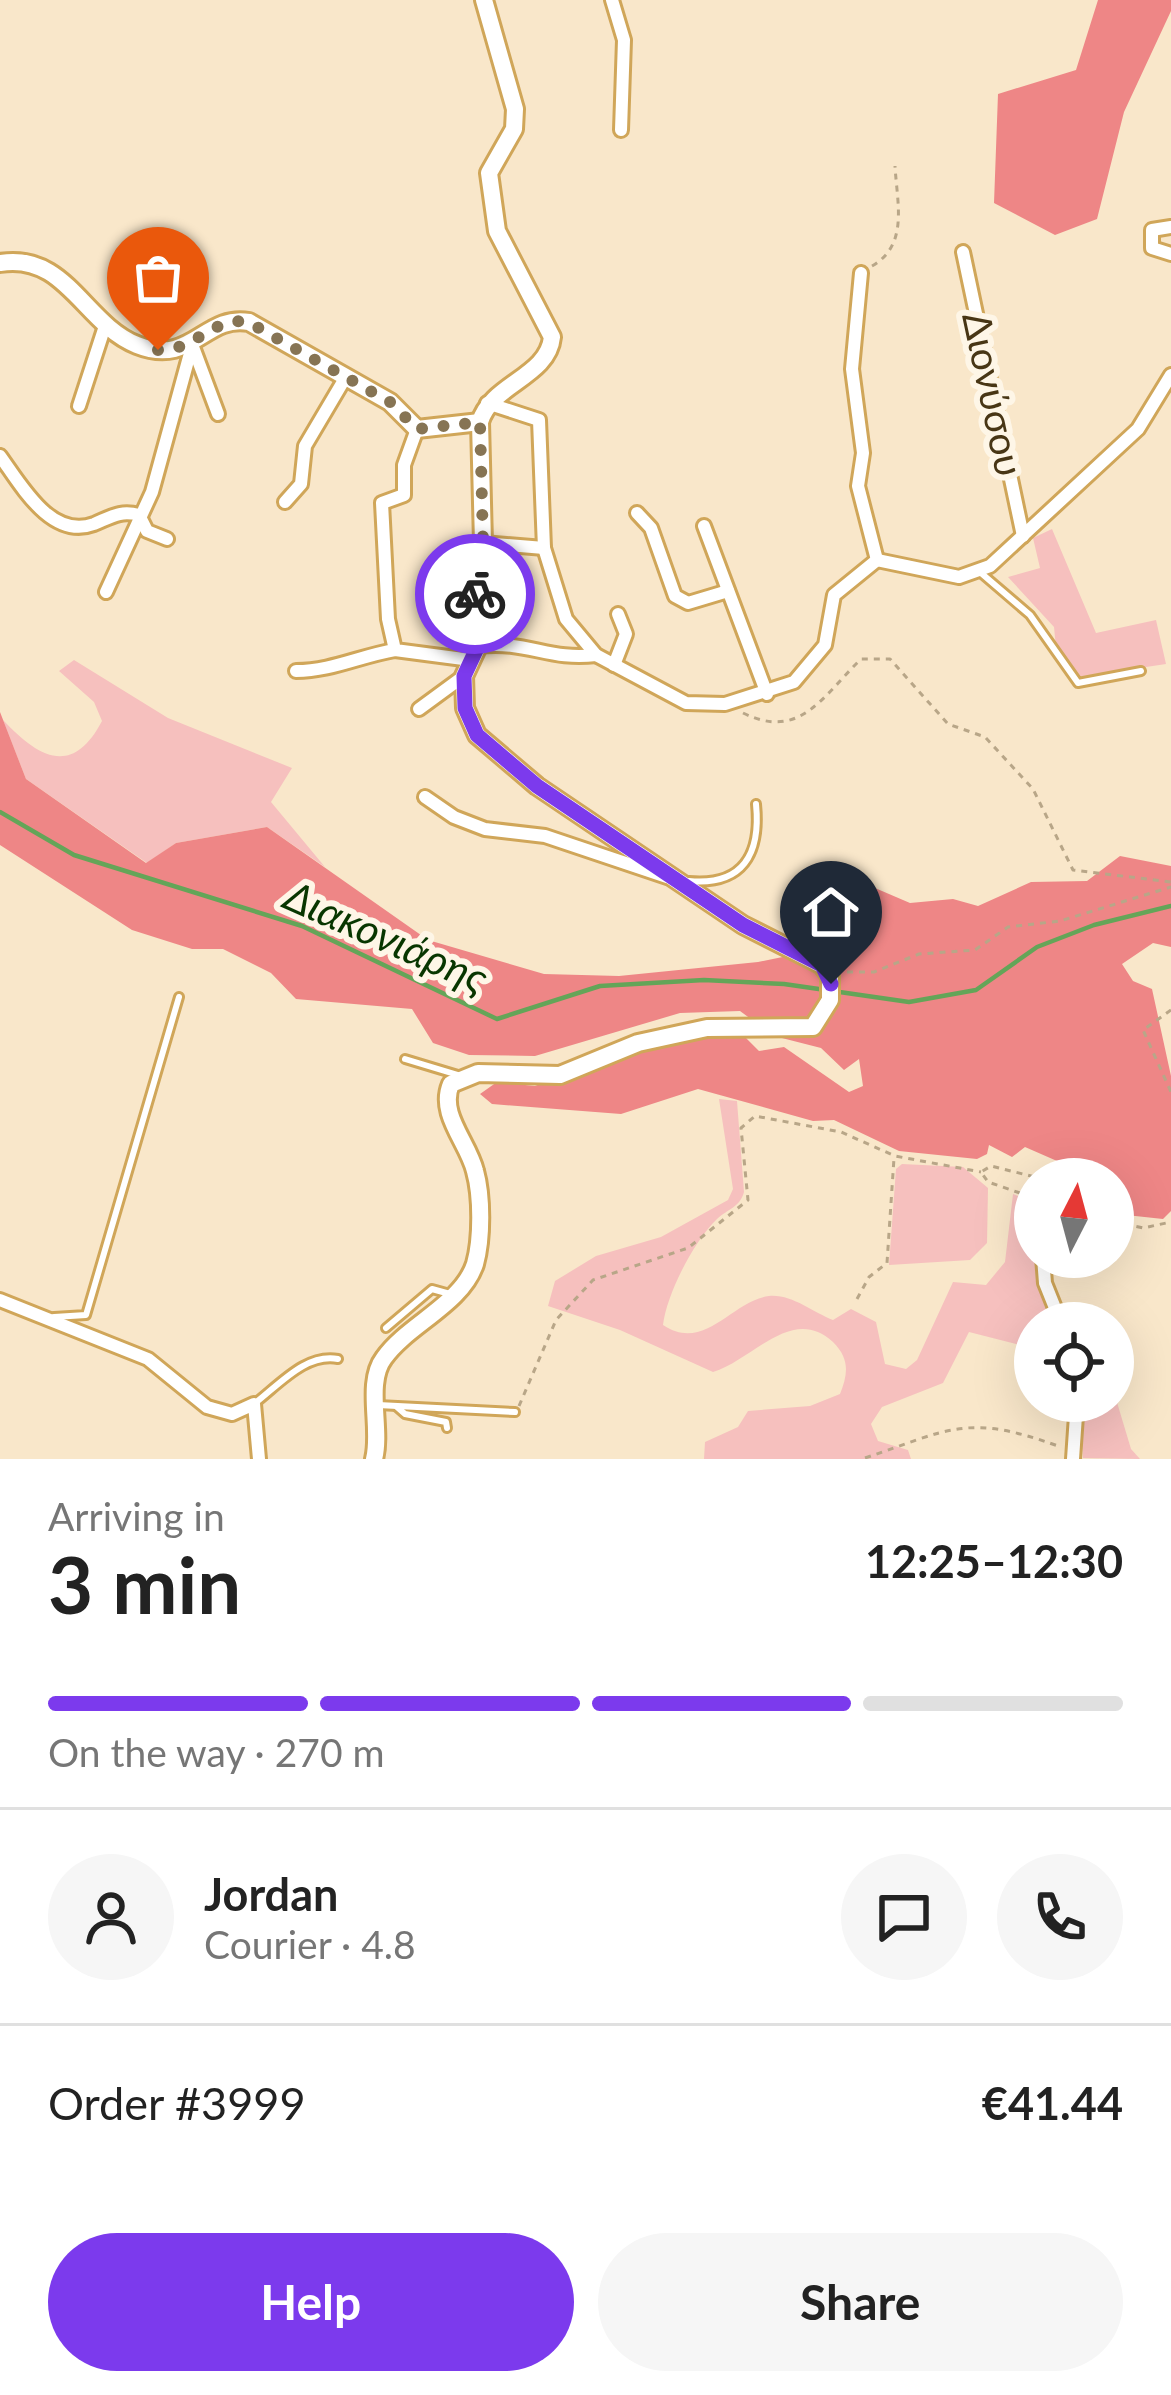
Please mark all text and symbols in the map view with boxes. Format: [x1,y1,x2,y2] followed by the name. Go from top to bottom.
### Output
[107,227,209,350] pin
[125,245,191,311] icon: bag
[954,308,1034,480] street label: Διονύσου
[415,534,535,654] courier
[442,561,508,627] icon: bike
[780,861,882,984] pin
[275,868,496,1003] water label: Διακονιάρης
[798,879,864,945] icon: home
[1014,1158,1134,1278] north arrow
[1014,1158,1134,1422] map controls
[1014,1302,1134,1422] button: locate
[48,1493,225,1539] text: Arriving in
[865,1534,1123,1588] text: 12:25–12:30
[48,1537,241,1631] text: 3 min
[48,1729,385,1775] text: On the way · 270 m
[48,1854,174,1980] button: person
[841,1854,967,1980] button: chat
[997,1854,1123,1980] button: phone
[204,1867,338,1921] text: Jordan
[204,1921,416,1967] text: Courier · 4.8
[48,2076,306,2130] text: Order #3999
[982,2076,1123,2130] text: €41.44
[48,2233,574,2371] button: Help
[598,2233,1123,2371] button: Share

